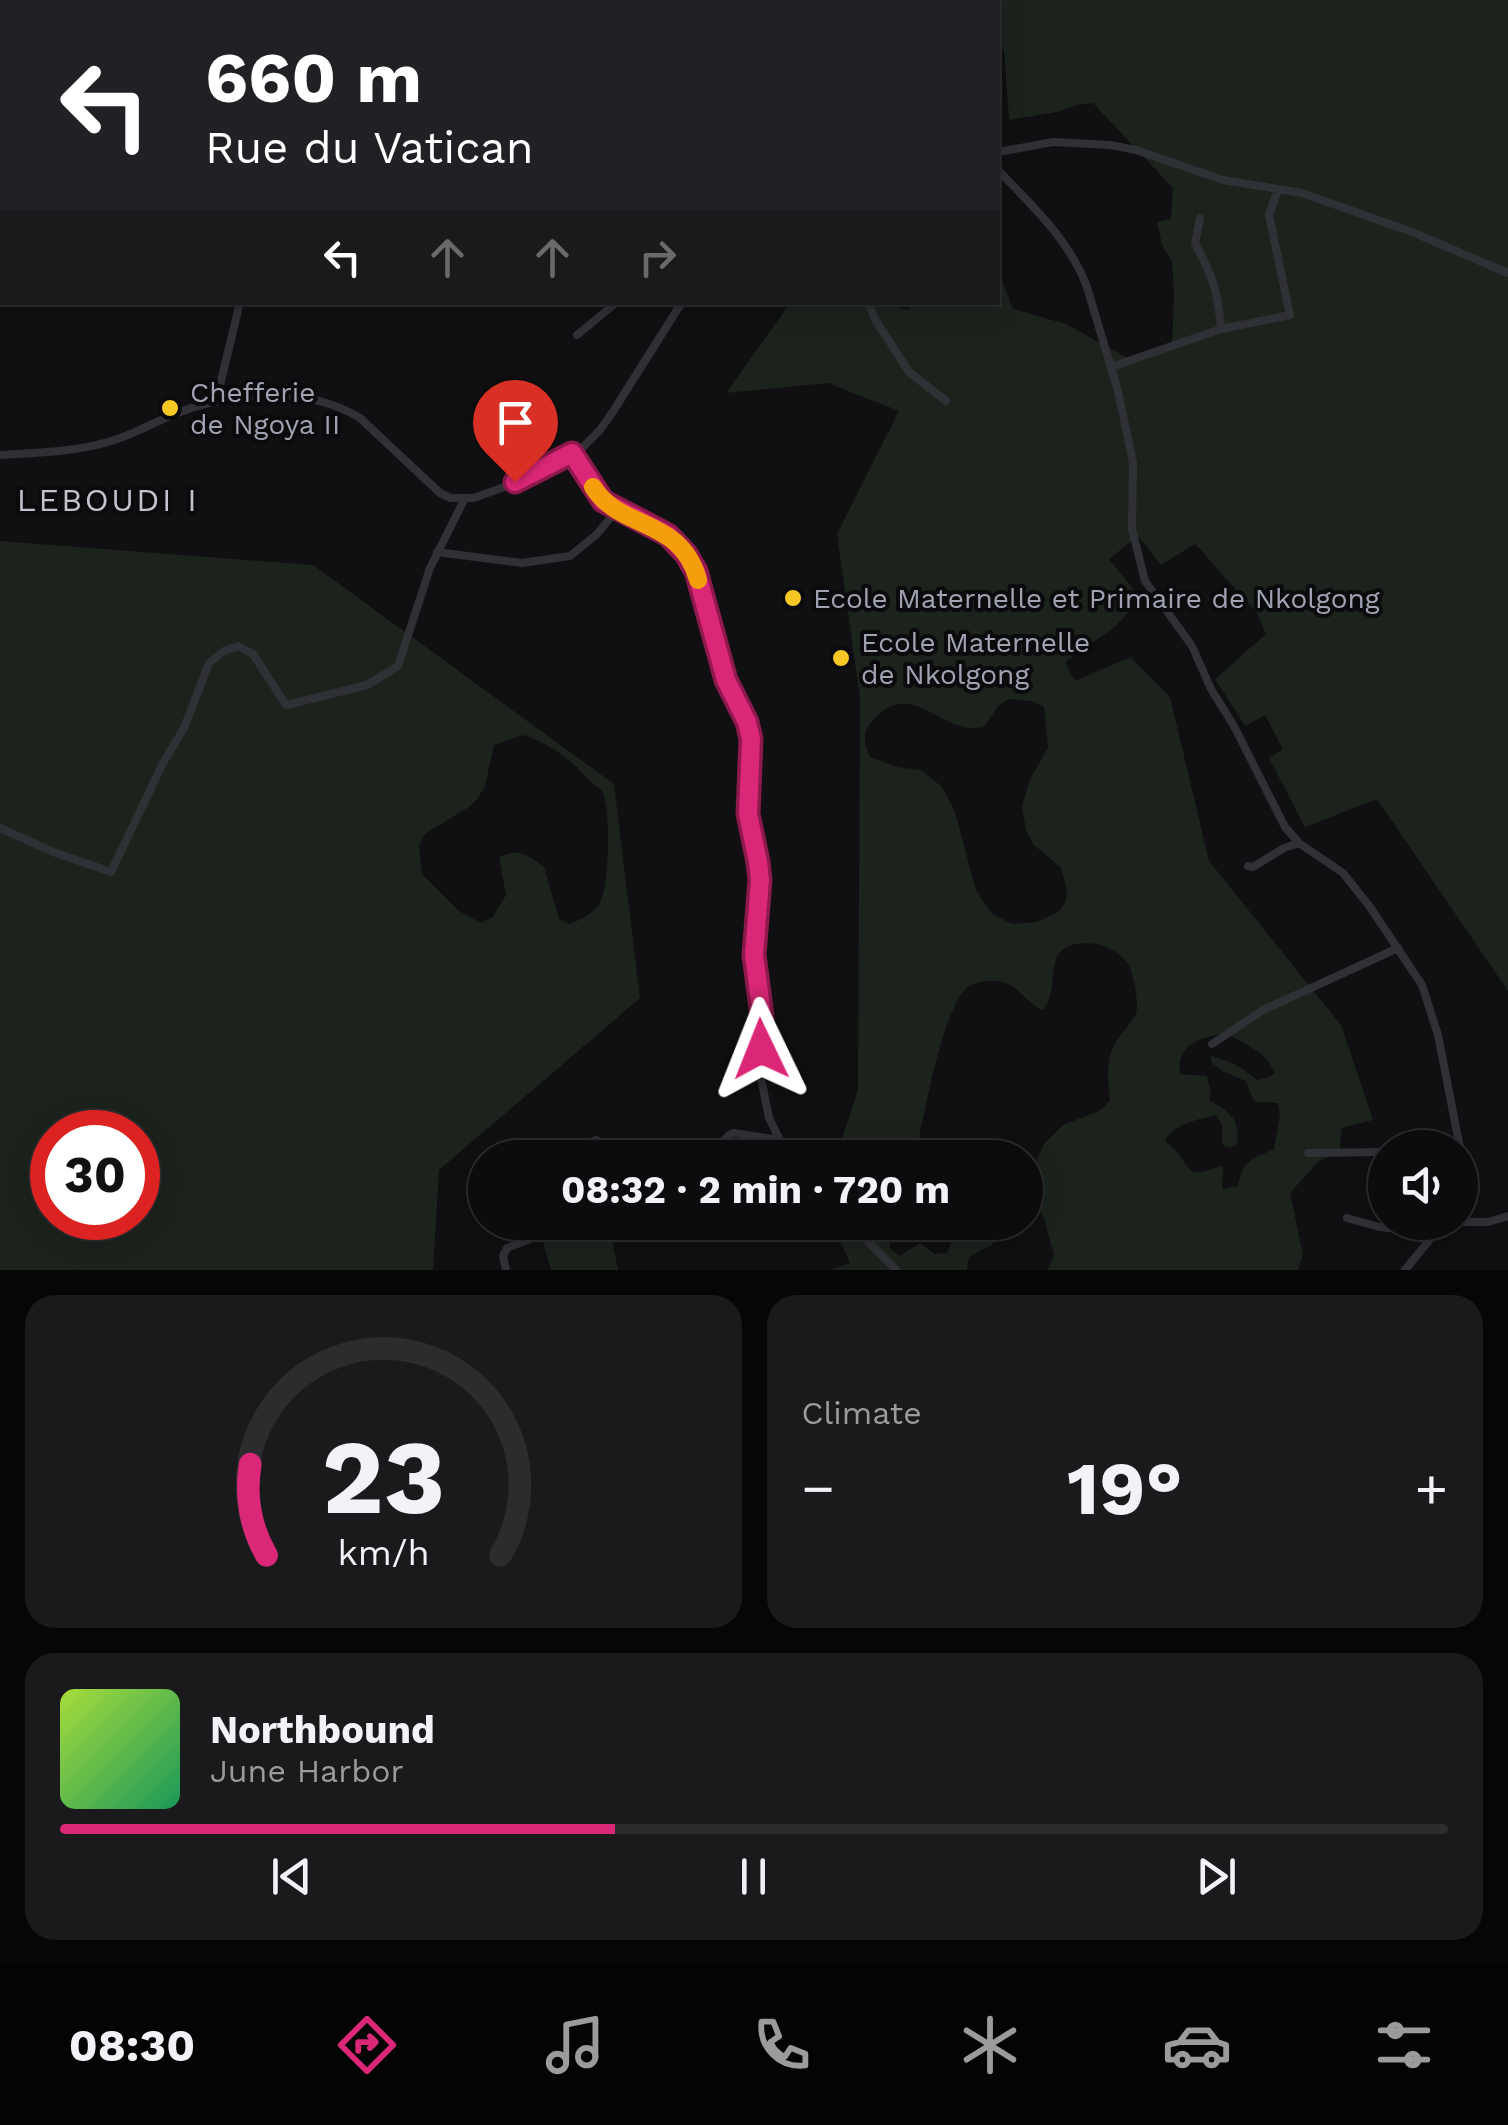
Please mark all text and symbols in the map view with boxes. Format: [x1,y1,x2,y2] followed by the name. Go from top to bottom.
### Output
[205,37,422,119] text: 660 m
[40,40,170,170] icon: left
[205,121,534,174] text: Rue du Vatican
[315,230,370,285] icon: left
[420,230,475,285] icon: ahead
[525,230,580,285] icon: ahead
[630,230,685,285] icon: right
[190,376,340,441] place label: Chefferie de Ngoya II
[473,380,558,483] pin
[488,395,543,450] icon: arrive
[159,397,181,419] marker: Chefferie de Ngoya II
[17,481,199,519] district label: LEBOUDI I
[813,582,1380,615] place label: Ecole Maternelle et Primaire de Nkolgong
[782,587,804,609] marker: Ecole Maternelle et Primaire de Nkolgong
[861,626,1090,691] place label: Ecole Maternelle de Nkolgong
[830,647,852,669] marker: Ecole Maternelle de Nkolgong
[709,997,813,1101] position arrow
[30,1110,160,1240] speed limit sign: 30
[1368,1130,1478,1240] map controls
[1368,1130,1478,1240] button: sound
[561,1168,950,1212] text: 08:32 · 2 min · 720 m
[802,1394,922,1432] text: Climate
[321,1416,445,1538] text: 23
[1067,1444,1183,1532] text: 19°
[802,1456,835,1520] text: −
[1415,1456,1448,1520] text: +
[337,1532,429,1574] text: km/h
[210,1708,435,1752] text: Northbound
[210,1752,404,1790] text: June Harbor
[264,1849,319,1904] icon: previous
[726,1849,781,1904] icon: pause
[1189,1849,1244,1904] icon: next
[332,2010,402,2080] icon: directions
[540,2010,610,2080] icon: music
[747,2010,817,2080] icon: phone
[955,2010,1025,2080] icon: climate
[1162,2010,1232,2080] icon: car
[1369,2010,1439,2080] icon: filters
[69,2019,195,2072] text: 08:30

